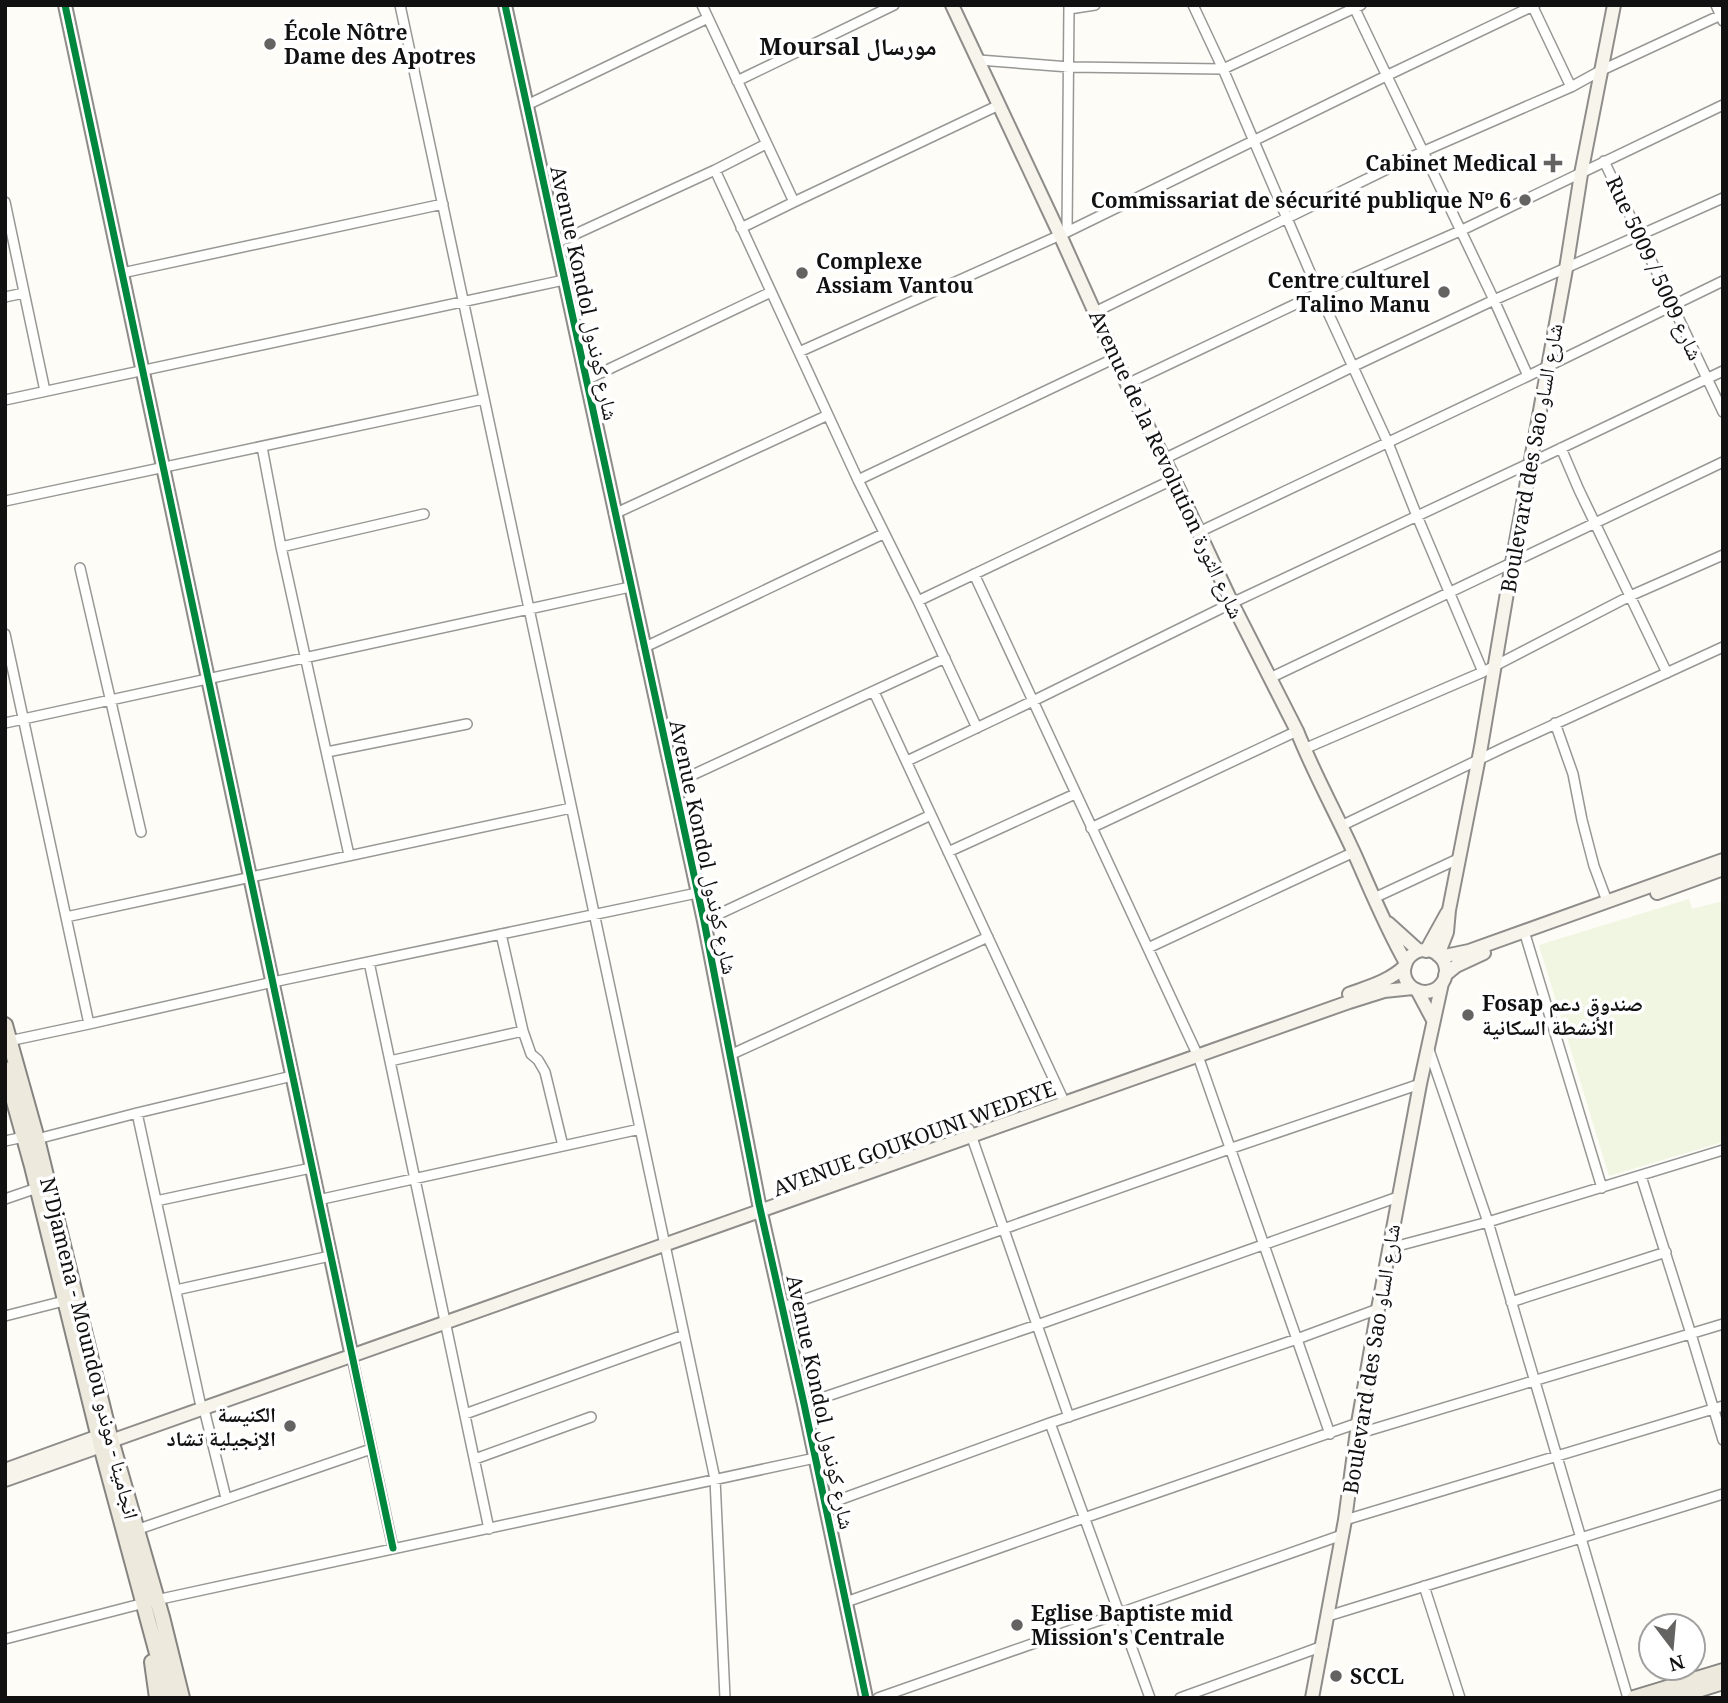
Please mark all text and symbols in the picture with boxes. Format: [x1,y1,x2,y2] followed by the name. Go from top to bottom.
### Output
[284,18,476,70] place label: École Nôtre Dame des Apotres
[759,29,937,62] district label: Moursal مورسال
[262,36,278,52] marker: École Nôtre Dame des Apotres
[1365,149,1538,177] place label: Cabinet Medical
[1543,153,1563,173] marker: Cabinet Medical
[544,163,626,423] street label: Avenue Kondol شارع كوندول
[1600,171,1710,365] street label: Rue 5009 / شارع 5009
[1091,186,1511,214] place label: Commissariat de sécurité publique Nº 6
[1517,192,1533,208] marker: Commissariat de sécurité publique Nº 6
[816,247,974,299] place label: Complexe Assiam Vantou
[794,265,810,281] marker: Complexe Assiam Vantou
[1268,266,1431,318] place label: Centre culturel Talino Manu
[1436,284,1452,300] marker: Centre culturel Talino Manu
[1083,305,1251,623] street label: Avenue de la Revolution شارع الثورة
[1494,321,1568,595] street label: Boulevard des Sao شارع الساو
[663,717,745,977] street label: Avenue Kondol شارع كوندول
[1482,989,1643,1041] place label: Fosap صندوق دعم الأنشطة السكانية
[1460,1007,1476,1023] marker: Fosap صندوق دعم الأنشطة السكانية
[769,1074,1059,1202] street label: AVENUE GOUKOUNI WEDEYE
[34,1174,146,1522] street label: N'Djamena - Moundou انجامينا - موندو
[1336,1222,1406,1496] street label: Boulevard des Sao شارع الساو
[780,1272,862,1532] street label: Avenue Kondol شارع كوندول
[166,1400,276,1452] place label: الكنيسة الإنجيلية تشاد
[282,1418,298,1434] marker: الكنيسة الإنجيلية تشاد
[1031,1599,1233,1651] place label: Eglise Baptiste mid Mission's Centrale
[1637,1612,1707,1682] north arrow
[1009,1617,1025,1633] marker: Eglise Baptiste mid Mission's Centrale
[1666,1649,1687,1678] text: N
[1350,1662,1404,1690] place label: SCCL
[1328,1668,1344,1684] marker: SCCL

